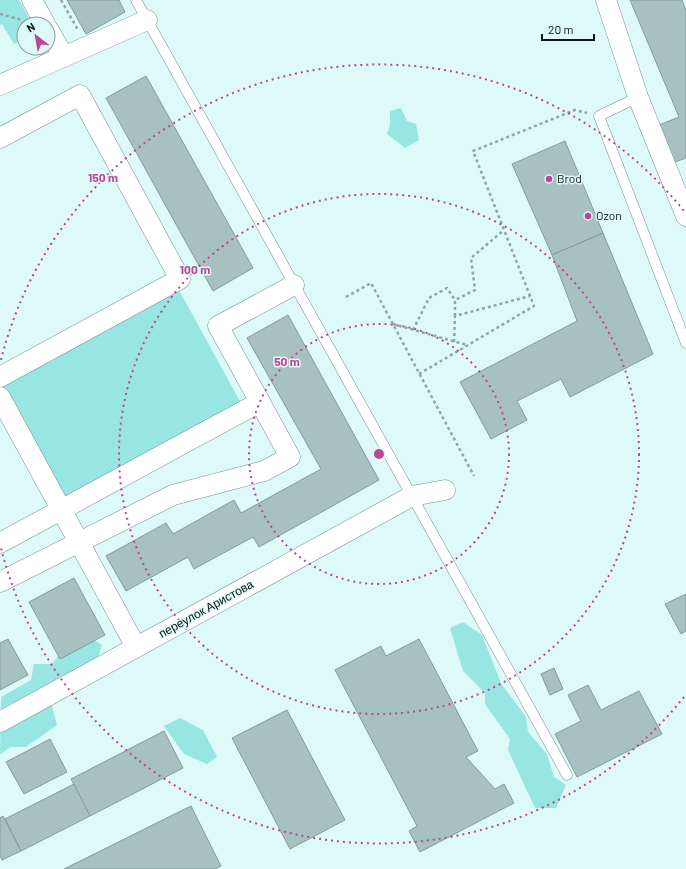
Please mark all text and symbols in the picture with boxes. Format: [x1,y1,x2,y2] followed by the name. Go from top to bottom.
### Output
[16,16,56,56] north arrow
[542,16,594,42] scale bar
[24,20,37,34] text: N
[548,22,574,36] text: 20 m
[88,170,118,184] text: 150 m
[557,171,582,185] place label: Brod
[544,174,554,184] marker: Brod
[596,208,622,222] place label: Ozon
[583,211,593,221] marker: Ozon
[180,262,210,276] text: 100 m
[274,354,300,368] text: 50 m
[372,447,386,461] centre of rings
[156,576,256,641] street label: переулок Аристова

